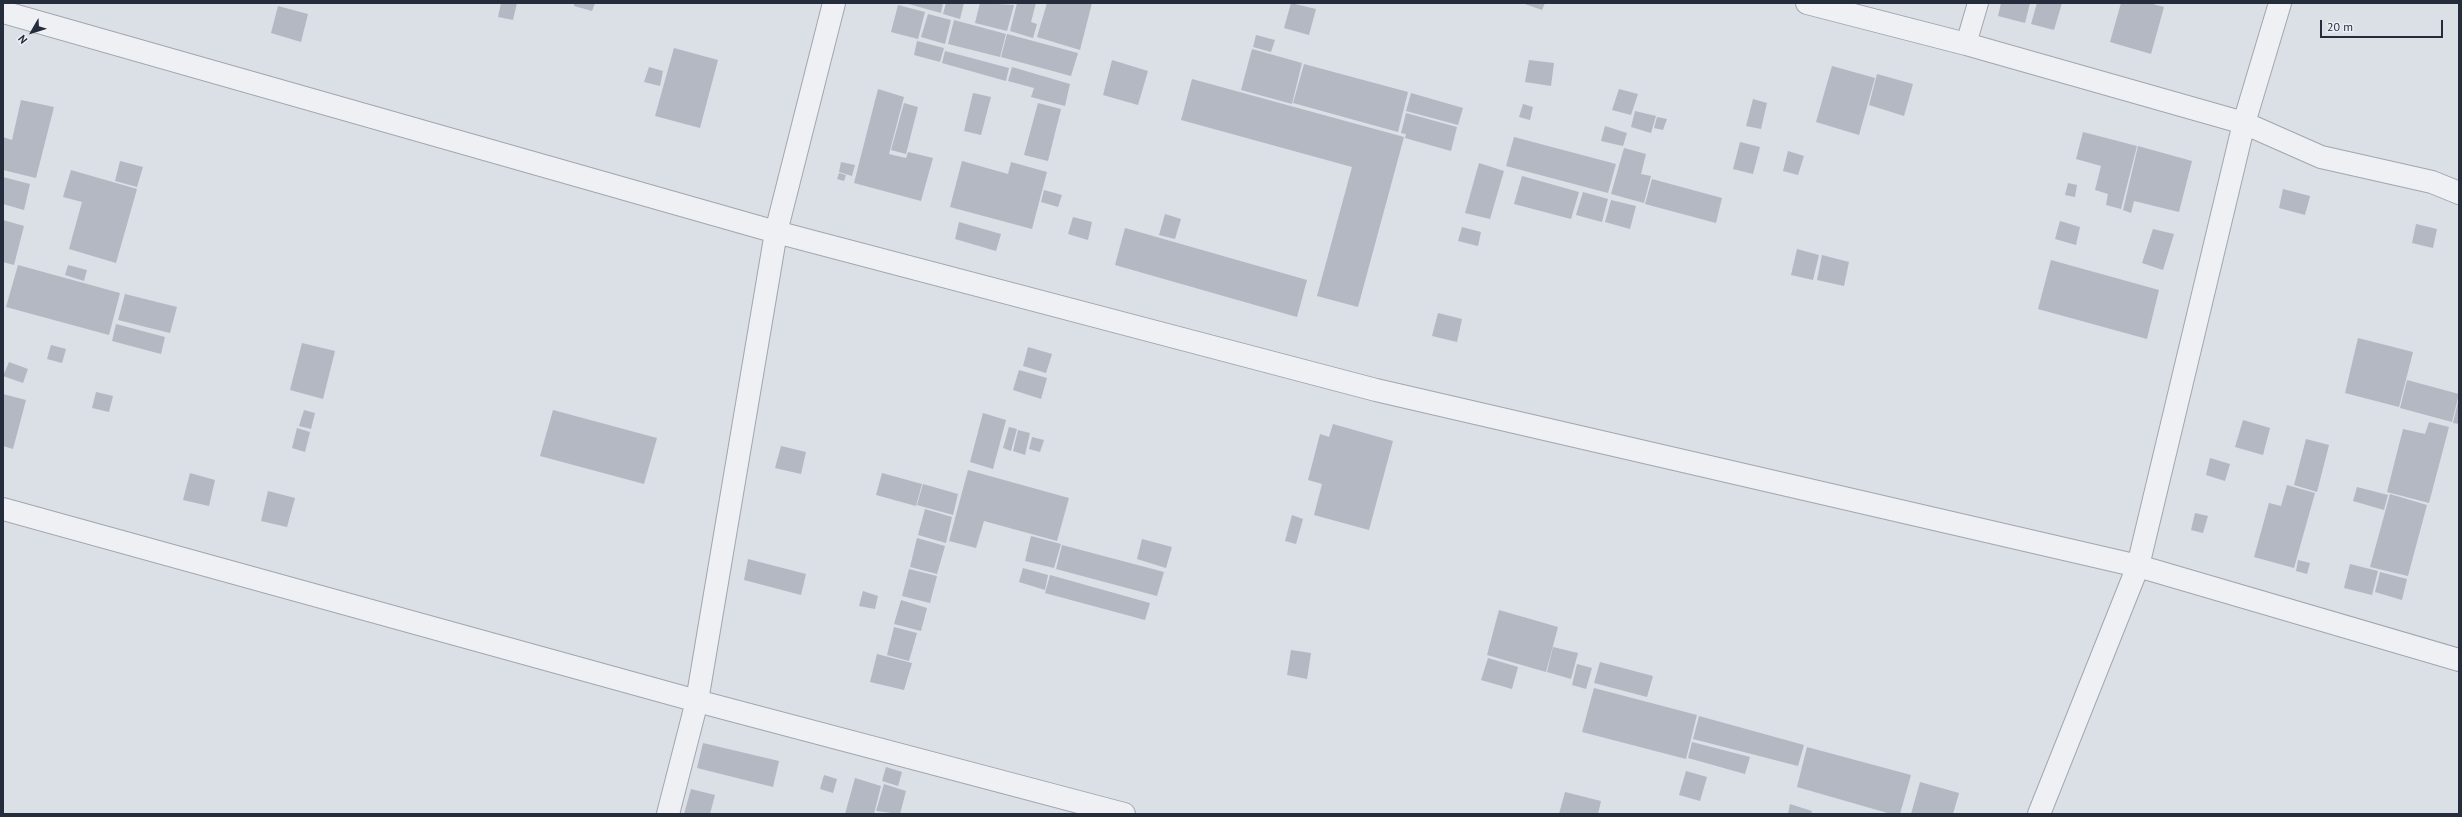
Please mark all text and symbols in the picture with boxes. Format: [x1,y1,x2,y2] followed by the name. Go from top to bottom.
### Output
[12,12,52,52] north arrow
[2322,12,2445,38] scale bar
[2327,19,2353,34] text: 20 m
[15,32,30,47] text: N

